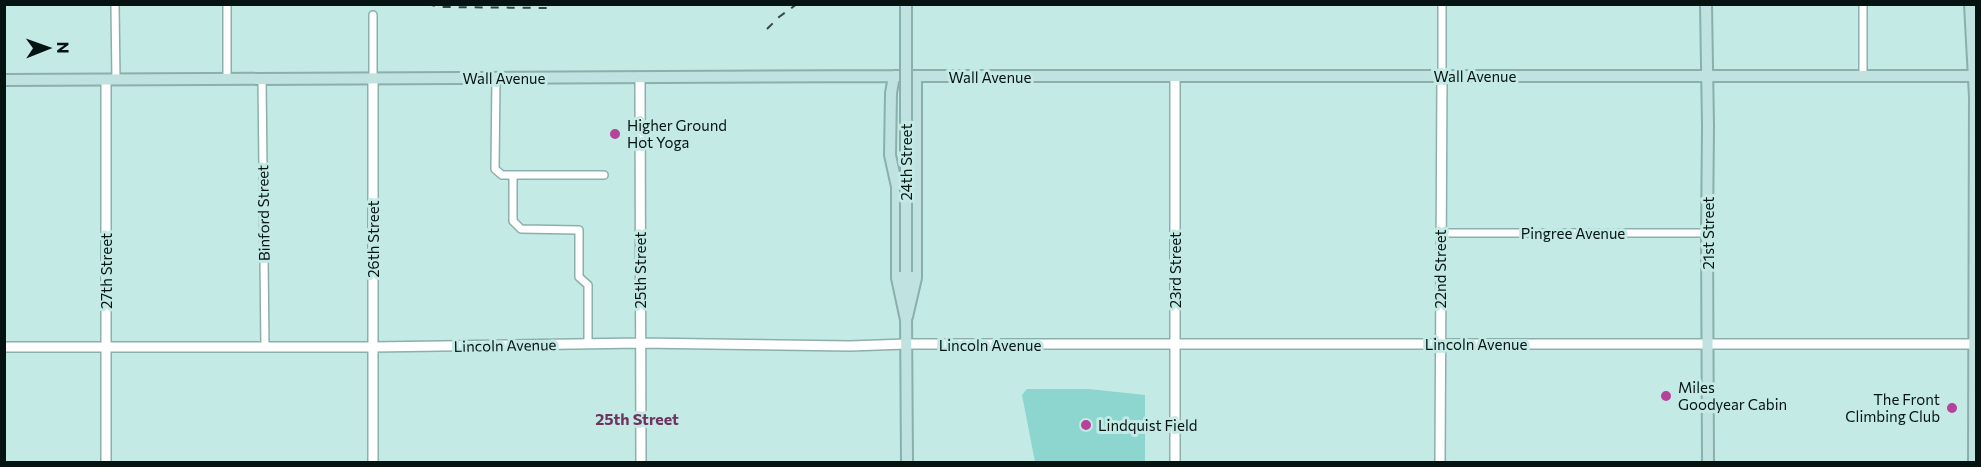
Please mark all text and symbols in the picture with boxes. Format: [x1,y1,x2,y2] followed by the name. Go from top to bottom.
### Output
[18,18,78,78] north arrow
[54,42,73,54] text: N
[1434,67,1517,85] street label: Wall Avenue
[949,68,1032,86] street label: Wall Avenue
[463,69,546,87] street label: Wall Avenue
[627,116,727,151] place label: Higher Ground Hot Yoga
[897,123,915,201] street label: 24th Street
[608,127,622,141] marker: Higher Ground Hot Yoga
[253,165,273,261] street label: Binford Street
[1699,197,1717,269] street label: 21st Street
[364,200,382,278] street label: 26th Street
[1521,224,1625,242] street label: Pingree Avenue
[1431,229,1449,309] street label: 22nd Street
[631,232,649,308] street label: 25th Street
[1166,232,1184,308] street label: 23rd Street
[97,233,115,309] street label: 27th Street
[453,335,557,355] street label: Lincoln Avenue
[1425,335,1527,353] street label: Lincoln Avenue
[939,336,1041,354] street label: Lincoln Avenue
[1678,378,1787,413] place label: Miles Goodyear Cabin
[1659,389,1673,403] marker: Miles Goodyear Cabin
[1845,390,1940,425] place label: The Front Climbing Club
[1945,401,1959,415] marker: The Front Climbing Club
[595,409,679,428] district label: 25th Street
[1098,416,1197,434] place label: Lindquist Field
[1079,418,1093,432] marker: Lindquist Field

